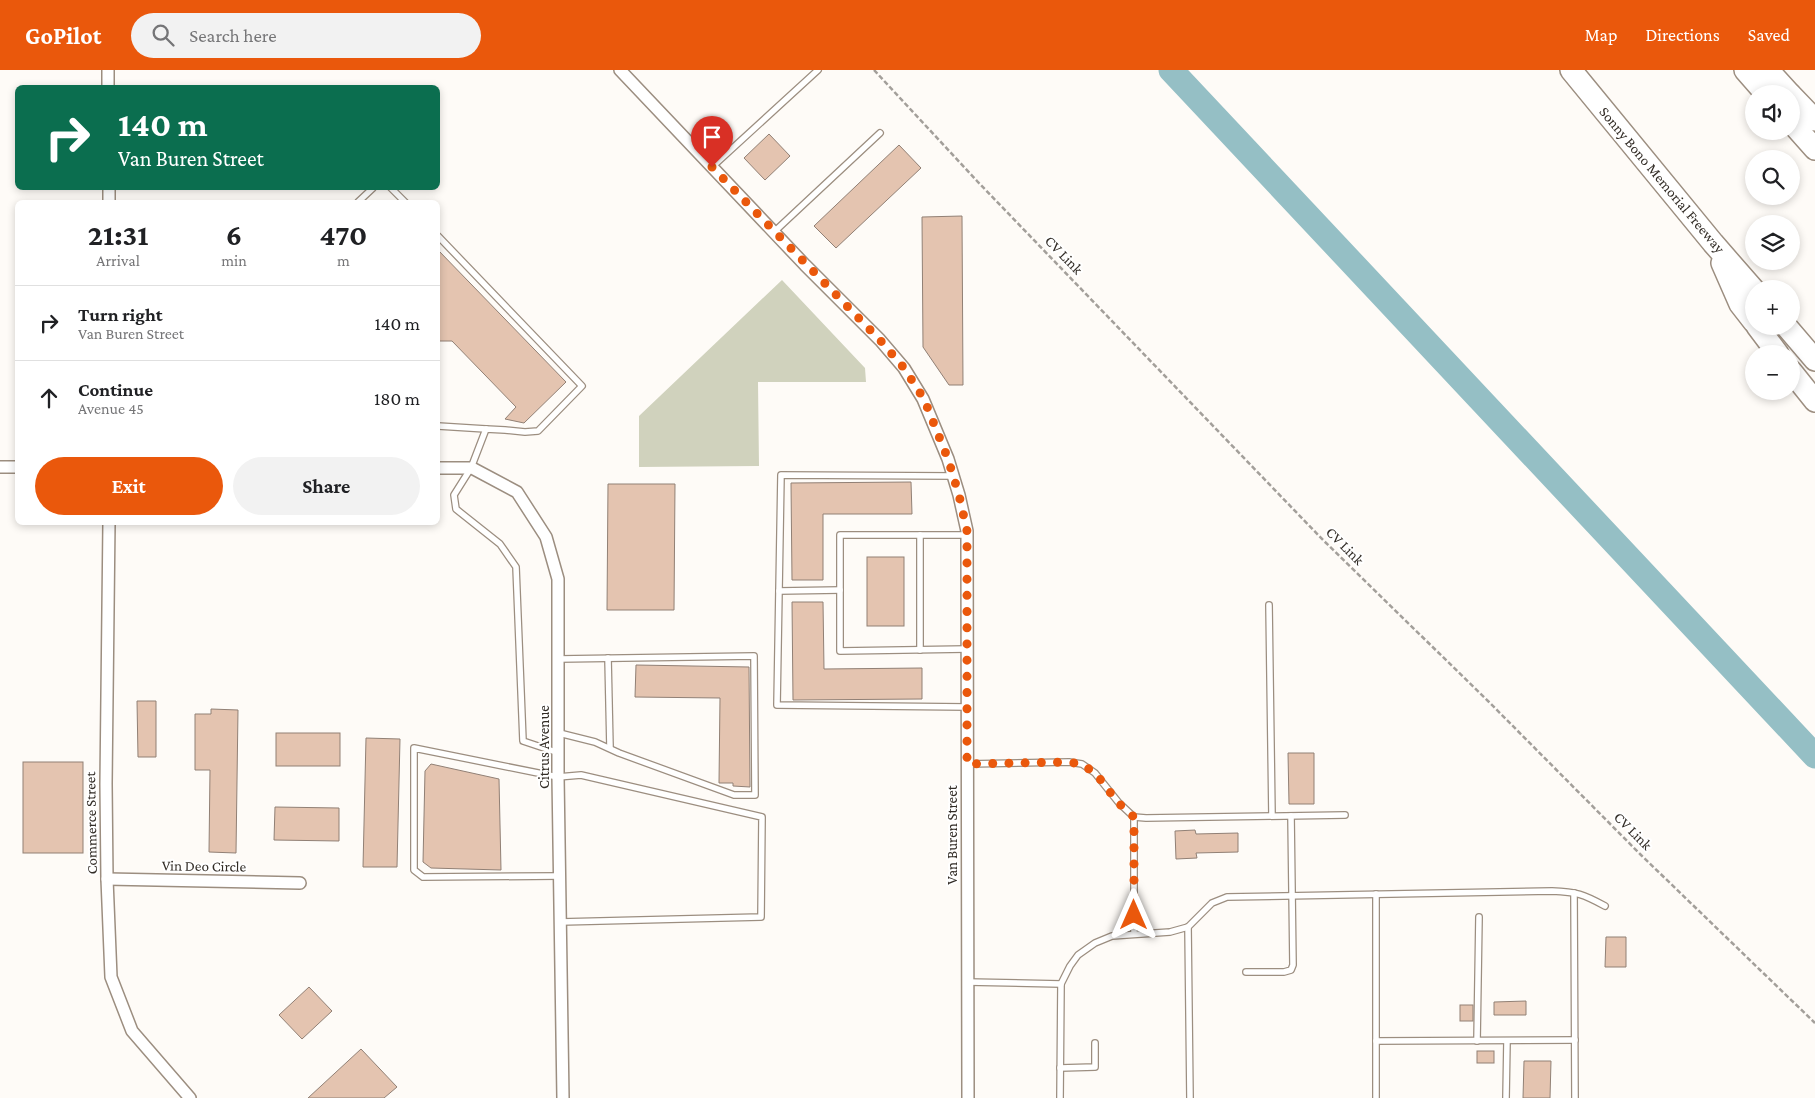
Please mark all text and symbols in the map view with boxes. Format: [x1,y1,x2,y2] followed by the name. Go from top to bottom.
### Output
[131,13,481,58] search box
[149,21,177,49] icon: search
[25,22,101,49] text: GoPilot
[189,25,277,46] text: Search here
[1585,25,1617,45] text: Map
[1645,25,1720,45] text: Directions
[1748,25,1790,45] text: Saved
[1745,85,1800,400] map controls
[1745,85,1800,140] button: sound
[1595,104,1728,257] street label: Sonny Bono Memorial Freeway
[35,105,100,170] icon: right
[118,105,208,144] text: 140 m
[691,116,733,167] pin
[698,123,726,151] icon: arrive
[118,146,264,171] text: Van Buren Street
[1745,150,1800,205] button: search
[1745,215,1800,270] button: layers
[88,218,148,251] text: 21:31
[226,218,242,251] text: 6
[319,218,367,251] text: 470
[1042,233,1087,278] street label: CV Link
[96,252,140,269] text: Arrival
[221,252,247,269] text: min
[337,252,350,269] text: m
[1745,280,1800,335] button: +
[78,304,163,325] text: Turn right
[35,309,63,337] icon: right
[374,313,420,334] text: 140 m
[78,325,184,342] text: Van Buren Street
[1745,345,1800,400] button: −
[78,379,153,400] text: Continue
[35,384,63,412] icon: ahead
[374,388,420,409] text: 180 m
[78,400,144,417] text: Avenue 45
[35,457,223,515] button: Exit
[233,457,420,515] button: Share
[1323,524,1368,569] street label: CV Link
[536,705,552,789] street label: Citrus Avenue
[82,771,100,874] street label: Commerce Street
[944,784,960,885] street label: Van Buren Street
[1611,809,1656,854] street label: CV Link
[162,857,247,875] street label: Vin Deo Circle
[1107,888,1159,940] position arrow

